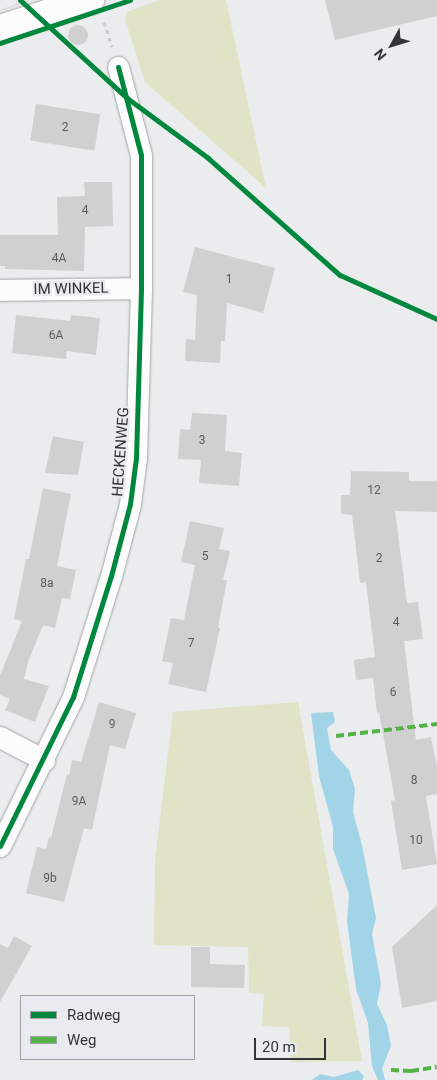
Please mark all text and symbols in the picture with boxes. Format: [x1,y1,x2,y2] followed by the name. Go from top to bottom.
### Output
[367,20,417,70] north arrow
[371,46,390,63] text: N
[62,121,68,135] house number: 2
[82,204,88,218] house number: 4
[52,252,66,266] house number: 4A
[226,273,232,287] house number: 1
[33,279,109,299] street label: IM WINKEL
[49,329,63,343] house number: 6A
[109,407,133,497] street label: HECKENWEG
[199,434,205,448] house number: 3
[367,484,381,498] house number: 12
[202,550,208,564] house number: 5
[376,552,382,566] house number: 2
[40,577,54,591] house number: 8a
[393,616,399,630] house number: 4
[188,637,194,651] house number: 7
[390,686,396,700] house number: 6
[109,718,115,732] house number: 9
[411,774,417,788] house number: 8
[72,795,86,809] house number: 9A
[409,834,423,848] house number: 10
[43,872,57,886] house number: 9b
[20,995,195,1060] legend
[67,1006,121,1024] text: Radweg
[257,1028,330,1060] scale bar
[67,1031,96,1049] text: Weg
[262,1038,296,1056] text: 20 m

